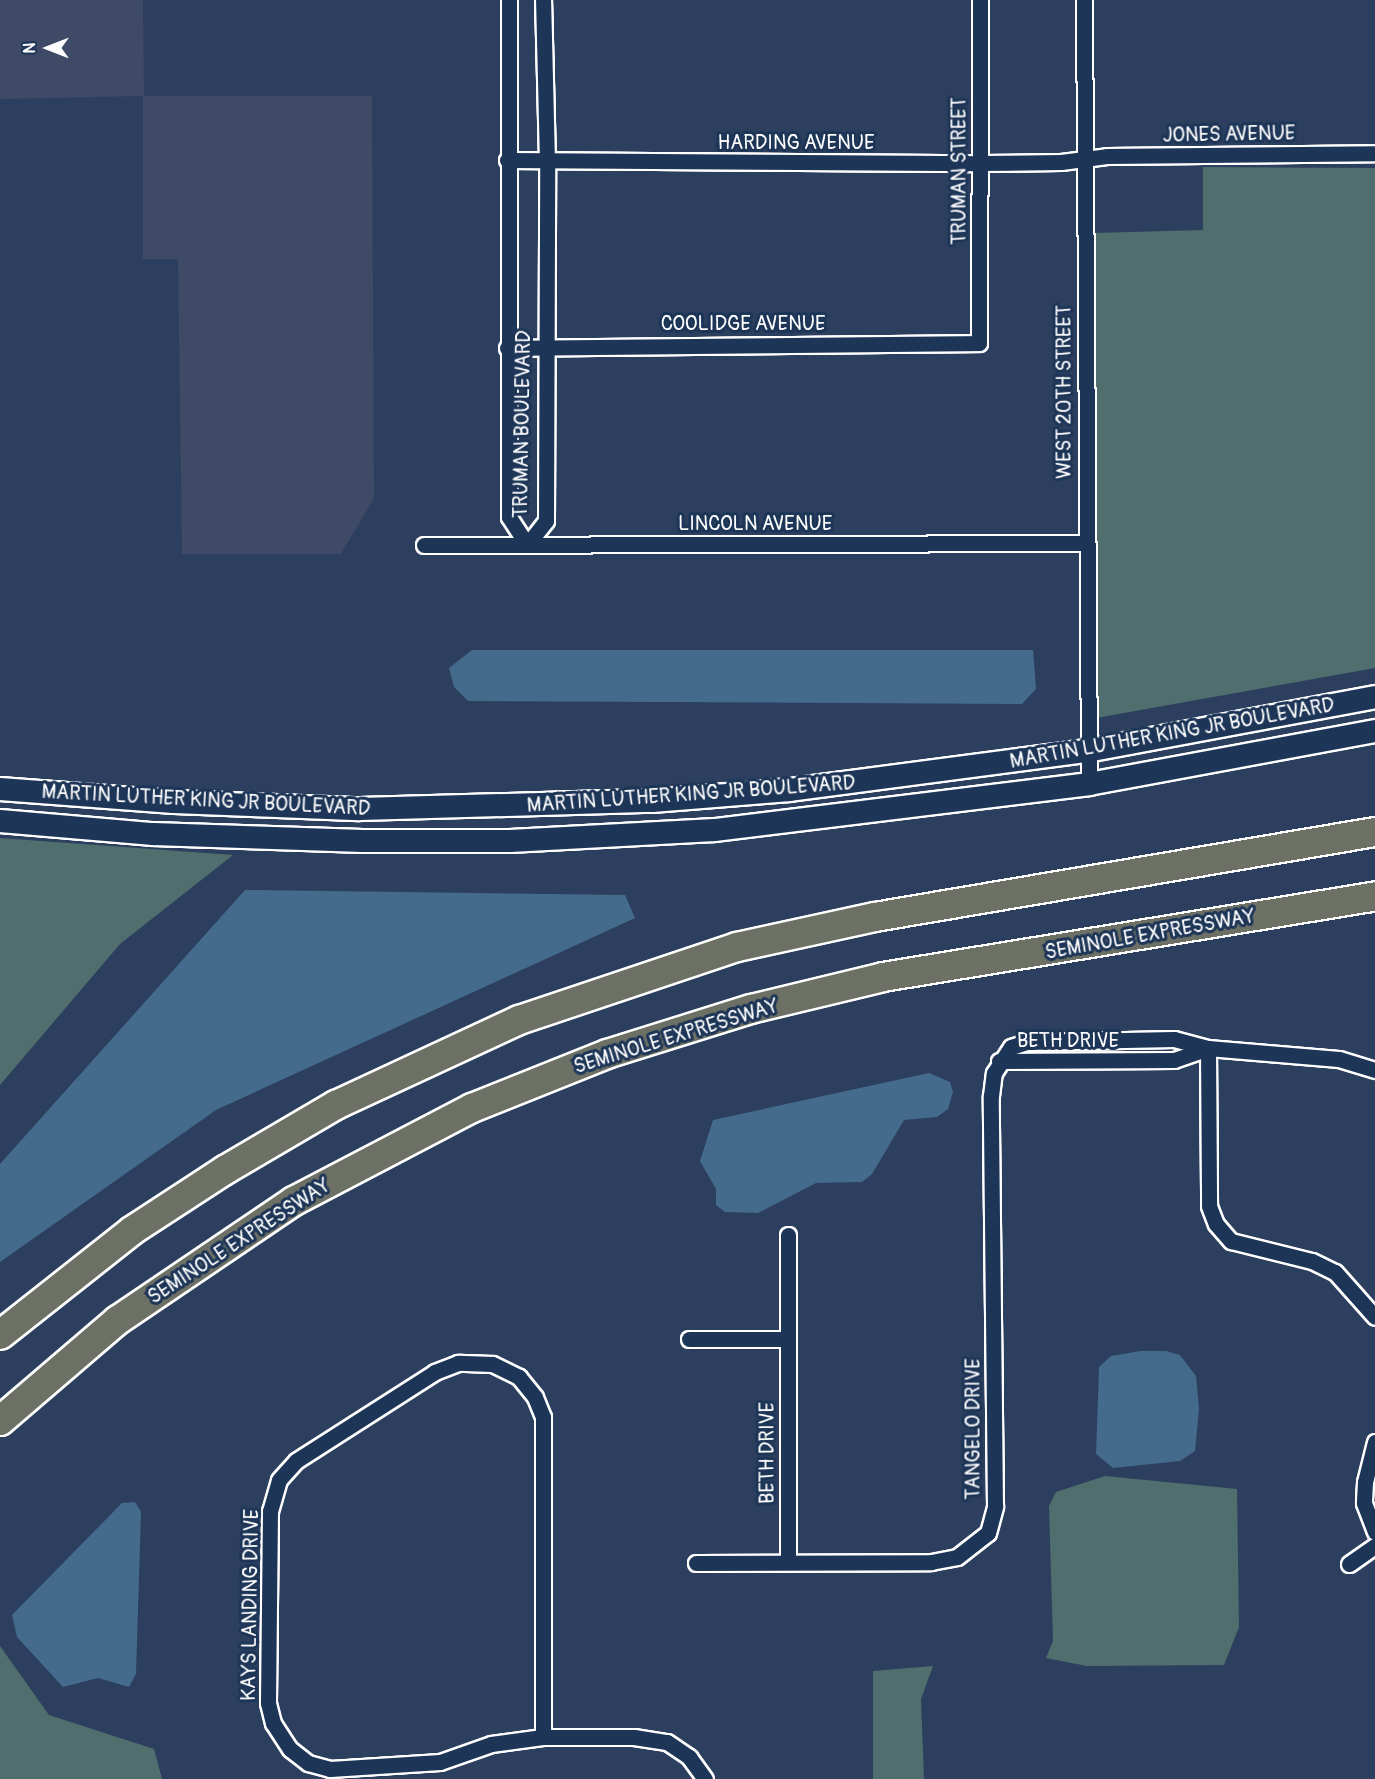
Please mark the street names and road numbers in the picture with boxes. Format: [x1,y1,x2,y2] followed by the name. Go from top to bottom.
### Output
[947,97,971,245] street label: TRUMAN STREET
[1163,121,1295,147] street label: JONES AVENUE
[718,130,874,154] street label: HARDING AVENUE
[1052,305,1076,479] street label: WEST 20TH STREET
[661,311,825,335] street label: COOLIDGE AVENUE
[508,330,536,518] street label: TRUMAN BOULEVARD
[678,511,832,535] street label: LINCOLN AVENUE
[1008,693,1336,773] street label: MARTIN LUTHER KING JR BOULEVARD
[526,771,856,817] street label: MARTIN LUTHER KING JR BOULEVARD
[41,779,371,821] street label: MARTIN LUTHER KING JR BOULEVARD
[1043,904,1257,964] street label: SEMINOLE EXPRESSWAY
[571,993,781,1079] street label: SEMINOLE EXPRESSWAY
[1017,1028,1119,1052] street label: BETH DRIVE
[143,1173,335,1309] street label: SEMINOLE EXPRESSWAY
[961,1358,985,1500] street label: TANGELO DRIVE
[755,1402,779,1504] street label: BETH DRIVE
[236,1509,264,1701] street label: KAYS LANDING DRIVE

